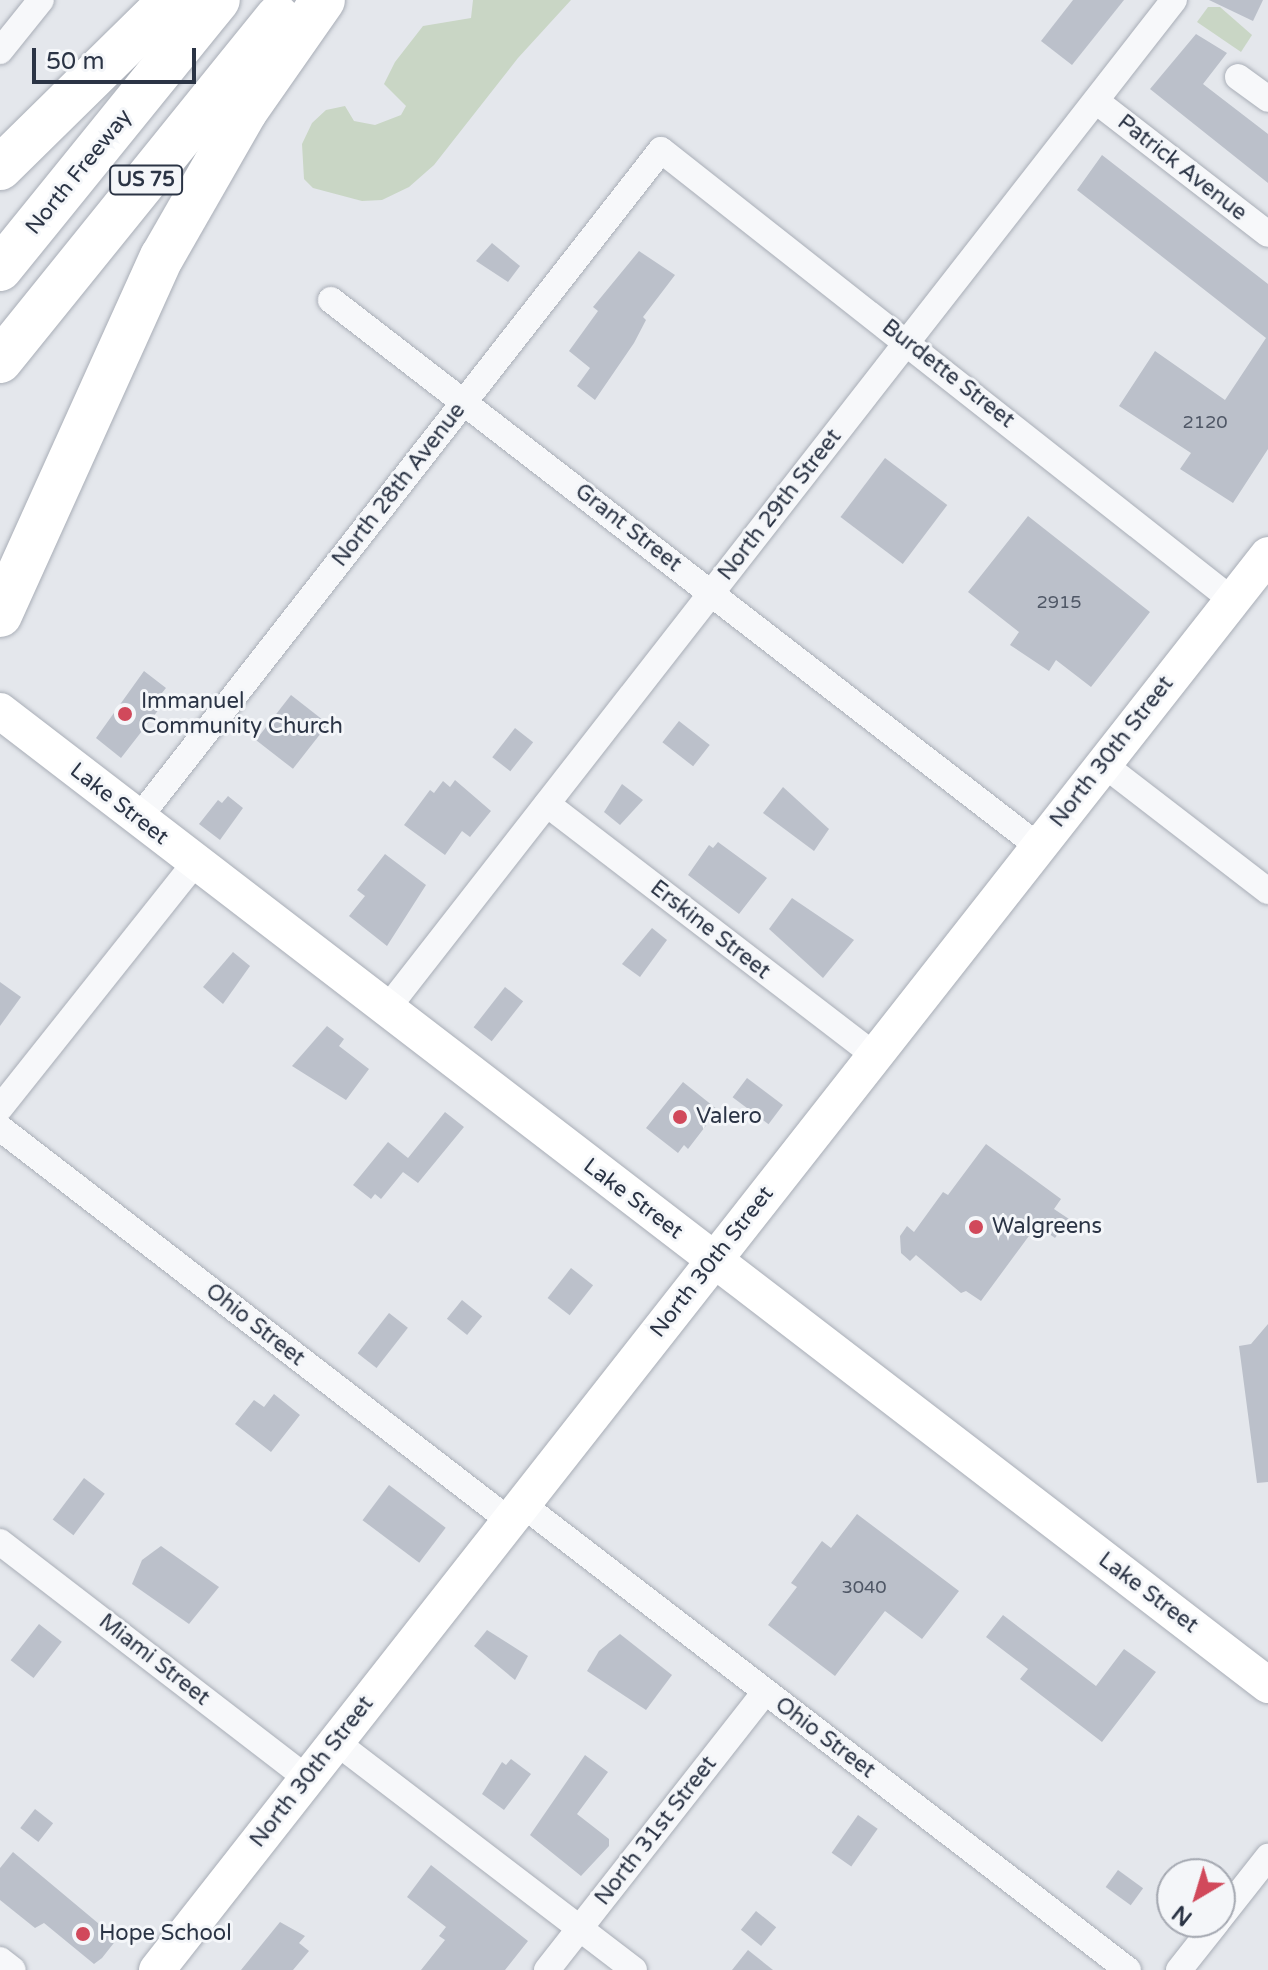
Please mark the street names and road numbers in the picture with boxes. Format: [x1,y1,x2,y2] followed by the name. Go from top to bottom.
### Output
[20,104,138,240] street label: North Freeway
[1112,109,1252,227] street label: Patrick Avenue
[108,164,184,196] road number: US 75
[877,314,1019,434] street label: Burdette Street
[327,398,471,572] street label: North 28th Avenue
[713,424,847,586] street label: North 29th Street
[570,478,686,578] street label: Grant Street
[1045,671,1179,833] street label: North 30th Street
[64,757,174,851] street label: Lake Street
[645,875,775,985] street label: Erskine Street
[578,1153,688,1245] street label: Lake Street
[645,1181,779,1343] street label: North 30th Street
[200,1278,310,1372] street label: Ohio Street
[1093,1547,1203,1639] street label: Lake Street
[93,1609,215,1711] street label: Miami Street
[245,1691,379,1853] street label: North 30th Street
[770,1692,880,1784] street label: Ohio Street
[590,1751,722,1911] street label: North 31st Street

